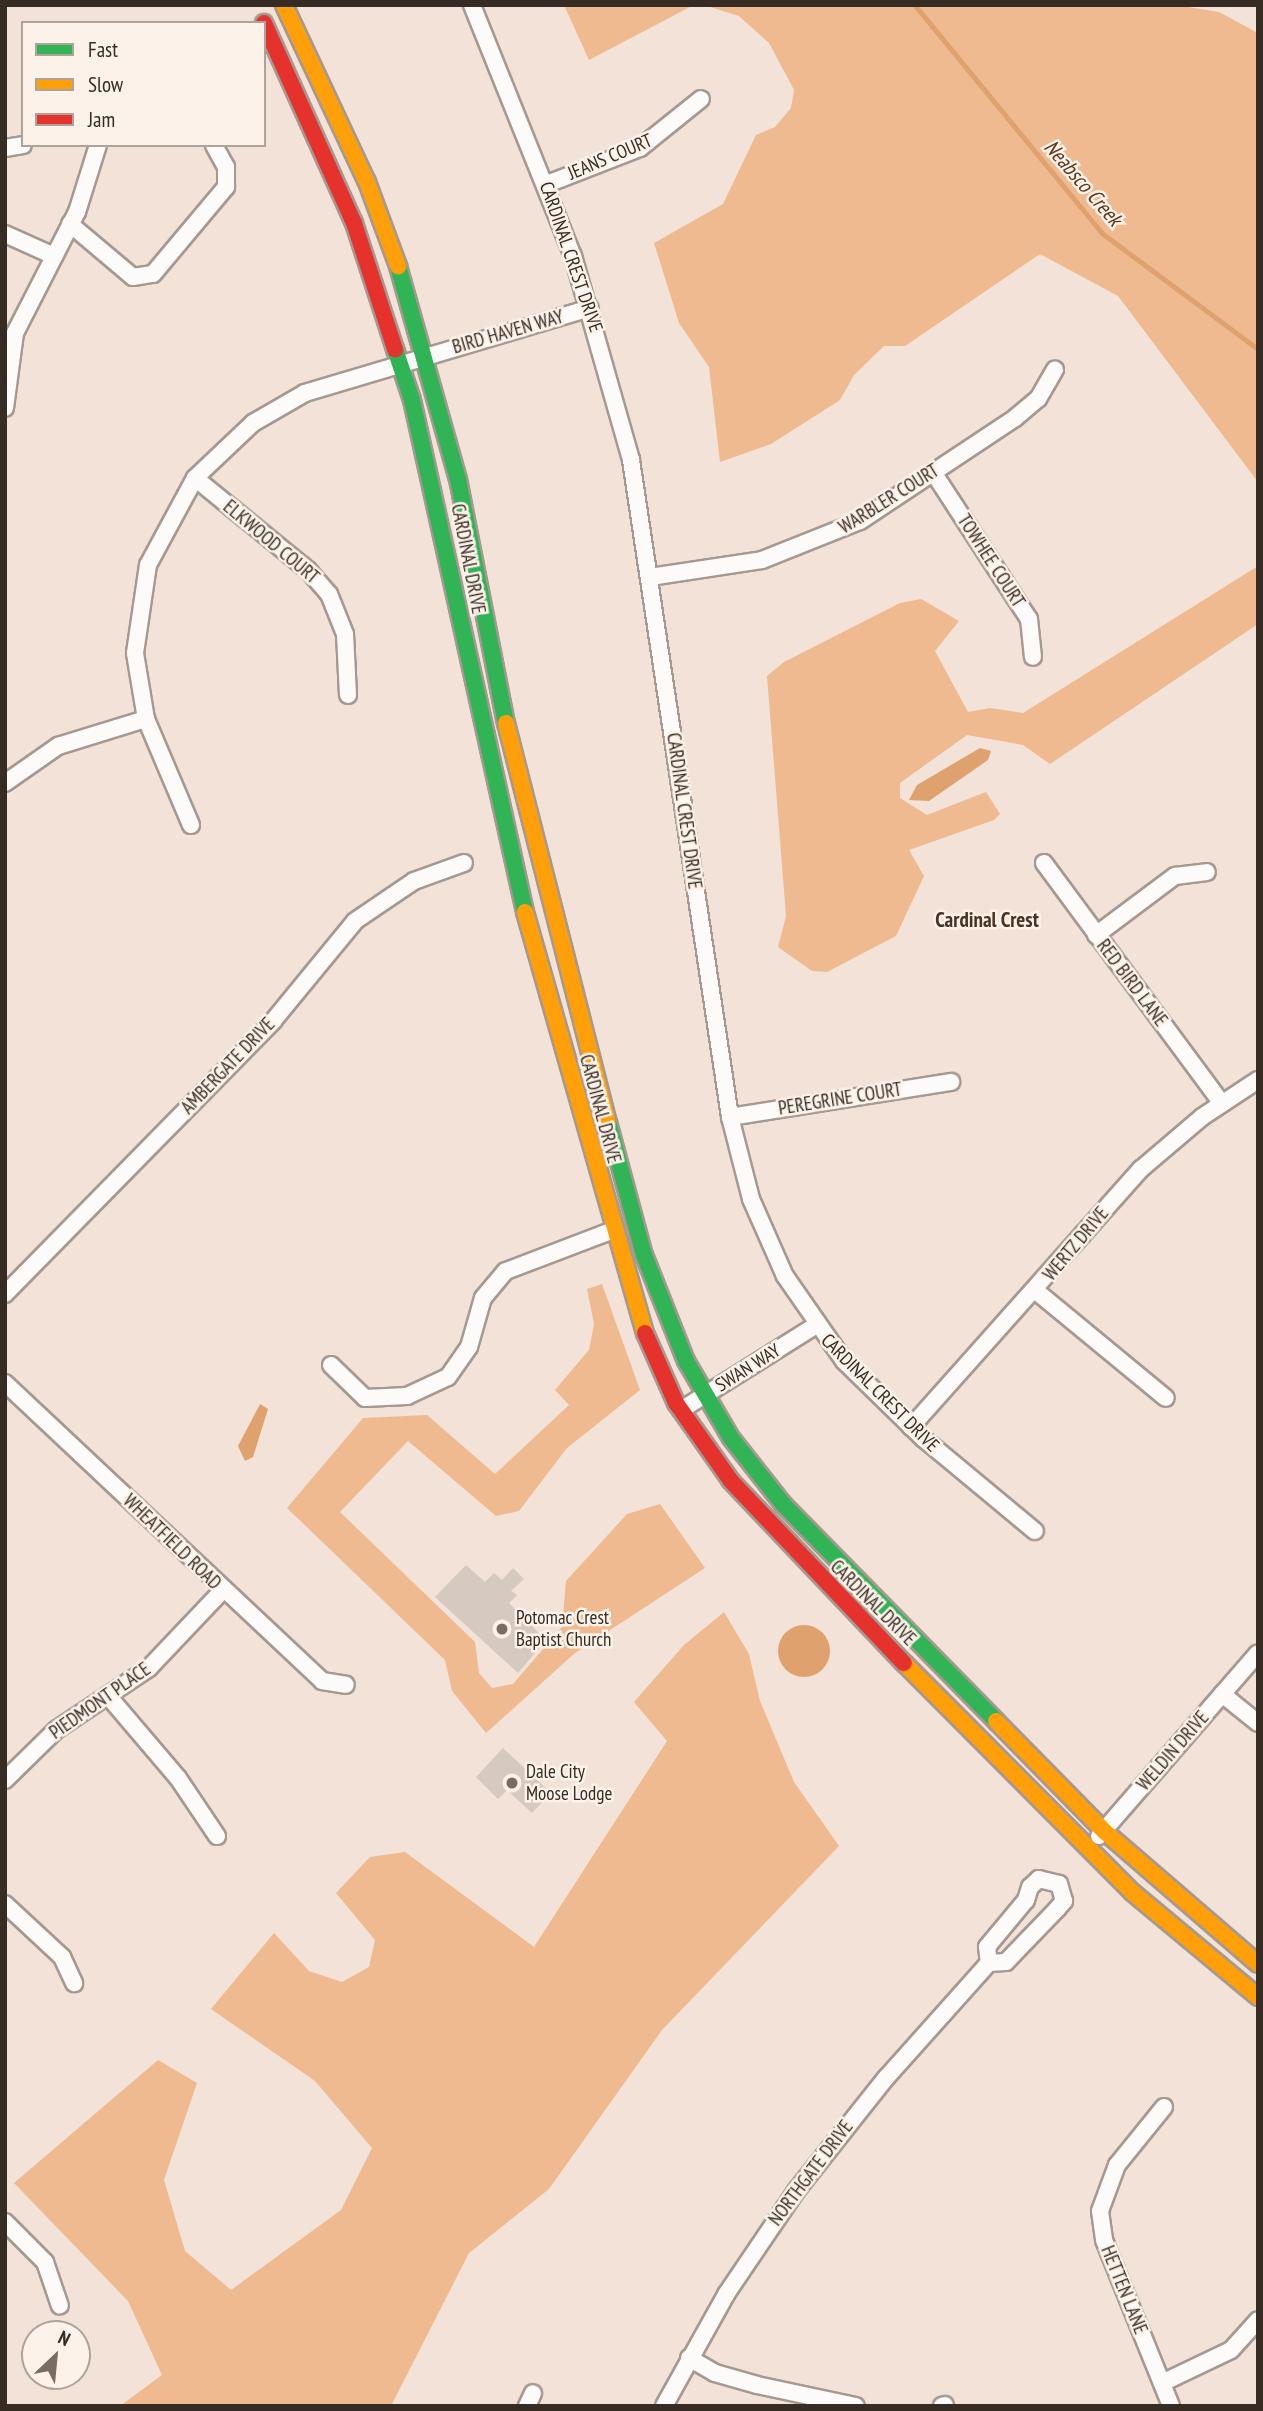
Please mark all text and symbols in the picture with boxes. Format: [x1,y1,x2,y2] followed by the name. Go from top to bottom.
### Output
[21,21,266,147] legend
[88,36,118,63] text: Fast
[88,71,123,98] text: Slow
[88,106,115,133] text: Jam
[564,129,656,185] street label: JEANS COURT
[1039,135,1127,231] water label: Neabsco Creek
[534,178,608,336] street label: CARDINAL CREST DRIVE
[450,305,566,359] street label: BIRD HAVEN WAY
[835,459,943,539] street label: WARBLER COURT
[219,495,323,589] street label: ELKWOOD COURT
[446,502,490,616] street label: CARDINAL DRIVE
[952,510,1030,612] street label: TOWHEE COURT
[662,731,706,891] street label: CARDINAL CREST DRIVE
[935,907,1039,933] district label: Cardinal Crest
[1092,935,1172,1031] street label: RED BIRD LANE
[176,1013,280,1119] street label: AMBERGATE DRIVE
[574,1052,626,1166] street label: CARDINAL DRIVE
[777,1078,903,1120] street label: PEREGRINE COURT
[1038,1202,1114,1286] street label: WERTZ DRIVE
[816,1329,944,1457] street label: CARDINAL CREST DRIVE
[711,1339,785,1397] street label: SWAN WAY
[118,1490,226,1594] street label: WHEATFIELD ROAD
[825,1555,921,1651] street label: CARDINAL DRIVE
[516,1607,611,1651] place label: Potomac Crest Baptist Church
[494,1621,510,1637] marker: Potomac Crest Baptist Church
[45,1658,155,1744] street label: PIEDMONT PLACE
[1132,1707,1214,1795] street label: WELDIN DRIVE
[526,1761,612,1805] place label: Dale City Moose Lodge
[504,1775,520,1791] marker: Dale City Moose Lodge
[764,2116,858,2230] street label: NORTHGATE DRIVE
[1096,2242,1152,2338] street label: HETTEN LANE
[21,2320,91,2390] north arrow
[54,2325,74,2351] text: N

